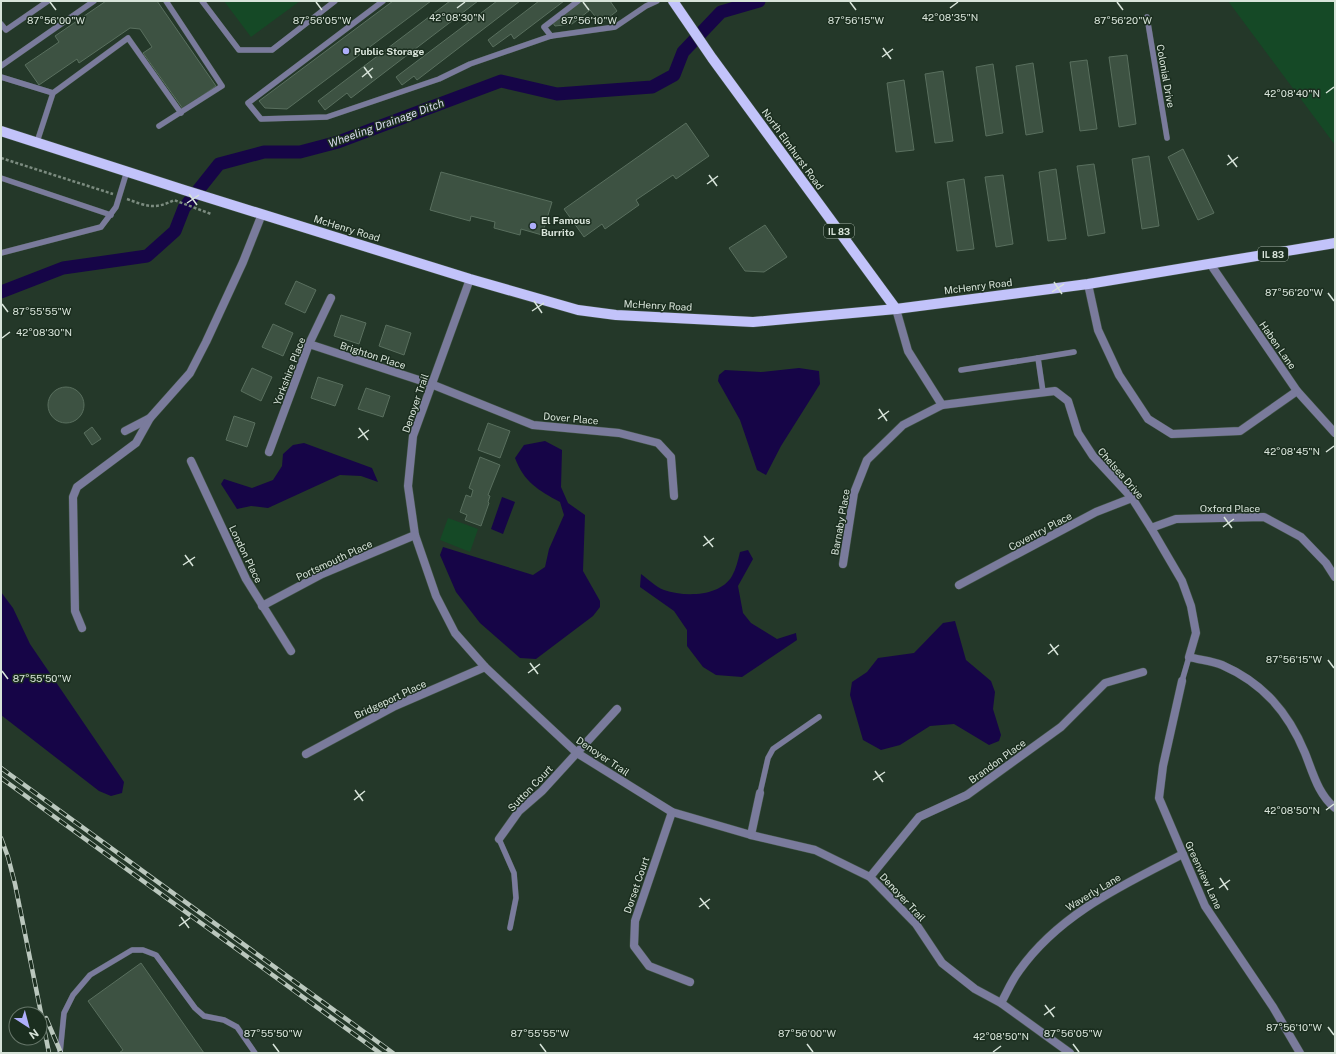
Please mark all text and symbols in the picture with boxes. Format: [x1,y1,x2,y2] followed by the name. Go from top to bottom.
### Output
[429,11,485,23] text: 42°08'30"N
[922,11,978,23] text: 42°08'35"N
[27,14,85,26] text: 87°56'00"W
[293,14,352,26] text: 87°56'05"W
[561,14,617,26] text: 87°56'10"W
[828,14,885,26] text: 87°56'15"W
[1094,14,1152,26] text: 87°56'20"W
[1155,43,1178,109] street label: Colonial Drive
[354,45,425,57] place label: Public Storage
[341,46,351,56] marker: Public Storage
[1264,87,1320,99] text: 42°08'40"N
[326,96,446,150] water label: Wheeling Drainage Ditch
[760,106,826,192] street label: North Elmhurst Road
[312,212,382,244] street label: McHenry Road
[541,214,590,238] place label: El Famous Burrito
[528,221,538,231] marker: El Famous Burrito
[824,224,854,238] road number: IL 83
[1258,247,1288,261] road number: IL 83
[943,276,1013,296] street label: McHenry Road
[1265,286,1323,298] text: 87°56'20"W
[623,297,693,313] street label: McHenry Road
[13,305,72,317] text: 87°55'55"W
[1257,319,1299,371] street label: Haben Lane
[16,326,72,338] text: 42°08'30"N
[271,335,308,407] street label: Yorkshire Place
[339,339,408,371] street label: Brighton Place
[399,372,431,434] street label: Denoyer Trail
[543,410,599,426] street label: Dover Place
[1096,445,1147,501] street label: Chelsea Drive
[1264,445,1320,457] text: 42°08'45"N
[828,488,852,556] street label: Barnaby Place
[1200,502,1261,514] street label: Oxford Place
[1006,509,1074,553] street label: Coventry Place
[227,523,265,585] street label: London Place
[294,537,374,583] street label: Portsmouth Place
[1266,653,1323,665] text: 87°56'15"W
[13,672,72,684] text: 87°55'50"W
[352,677,428,721] street label: Bridgeport Place
[574,734,632,778] street label: Denoyer Trail
[966,736,1028,786] street label: Brandon Place
[505,762,555,814] street label: Sutton Court
[1264,804,1320,816] text: 42°08'50"N
[1183,839,1225,911] street label: Greenview Lane
[621,855,651,915] street label: Dorset Court
[878,870,928,924] street label: Denoyer Trail
[1063,871,1123,913] street label: Waverly Lane
[8,1006,48,1046] north arrow
[1266,1021,1322,1033] text: 87°56'10"W
[27,1027,41,1041] text: N
[244,1027,303,1039] text: 87°55'50"W
[511,1027,570,1039] text: 87°55'55"W
[778,1027,836,1039] text: 87°56'00"W
[1044,1027,1103,1039] text: 87°56'05"W
[973,1030,1029,1042] text: 42°08'50"N

